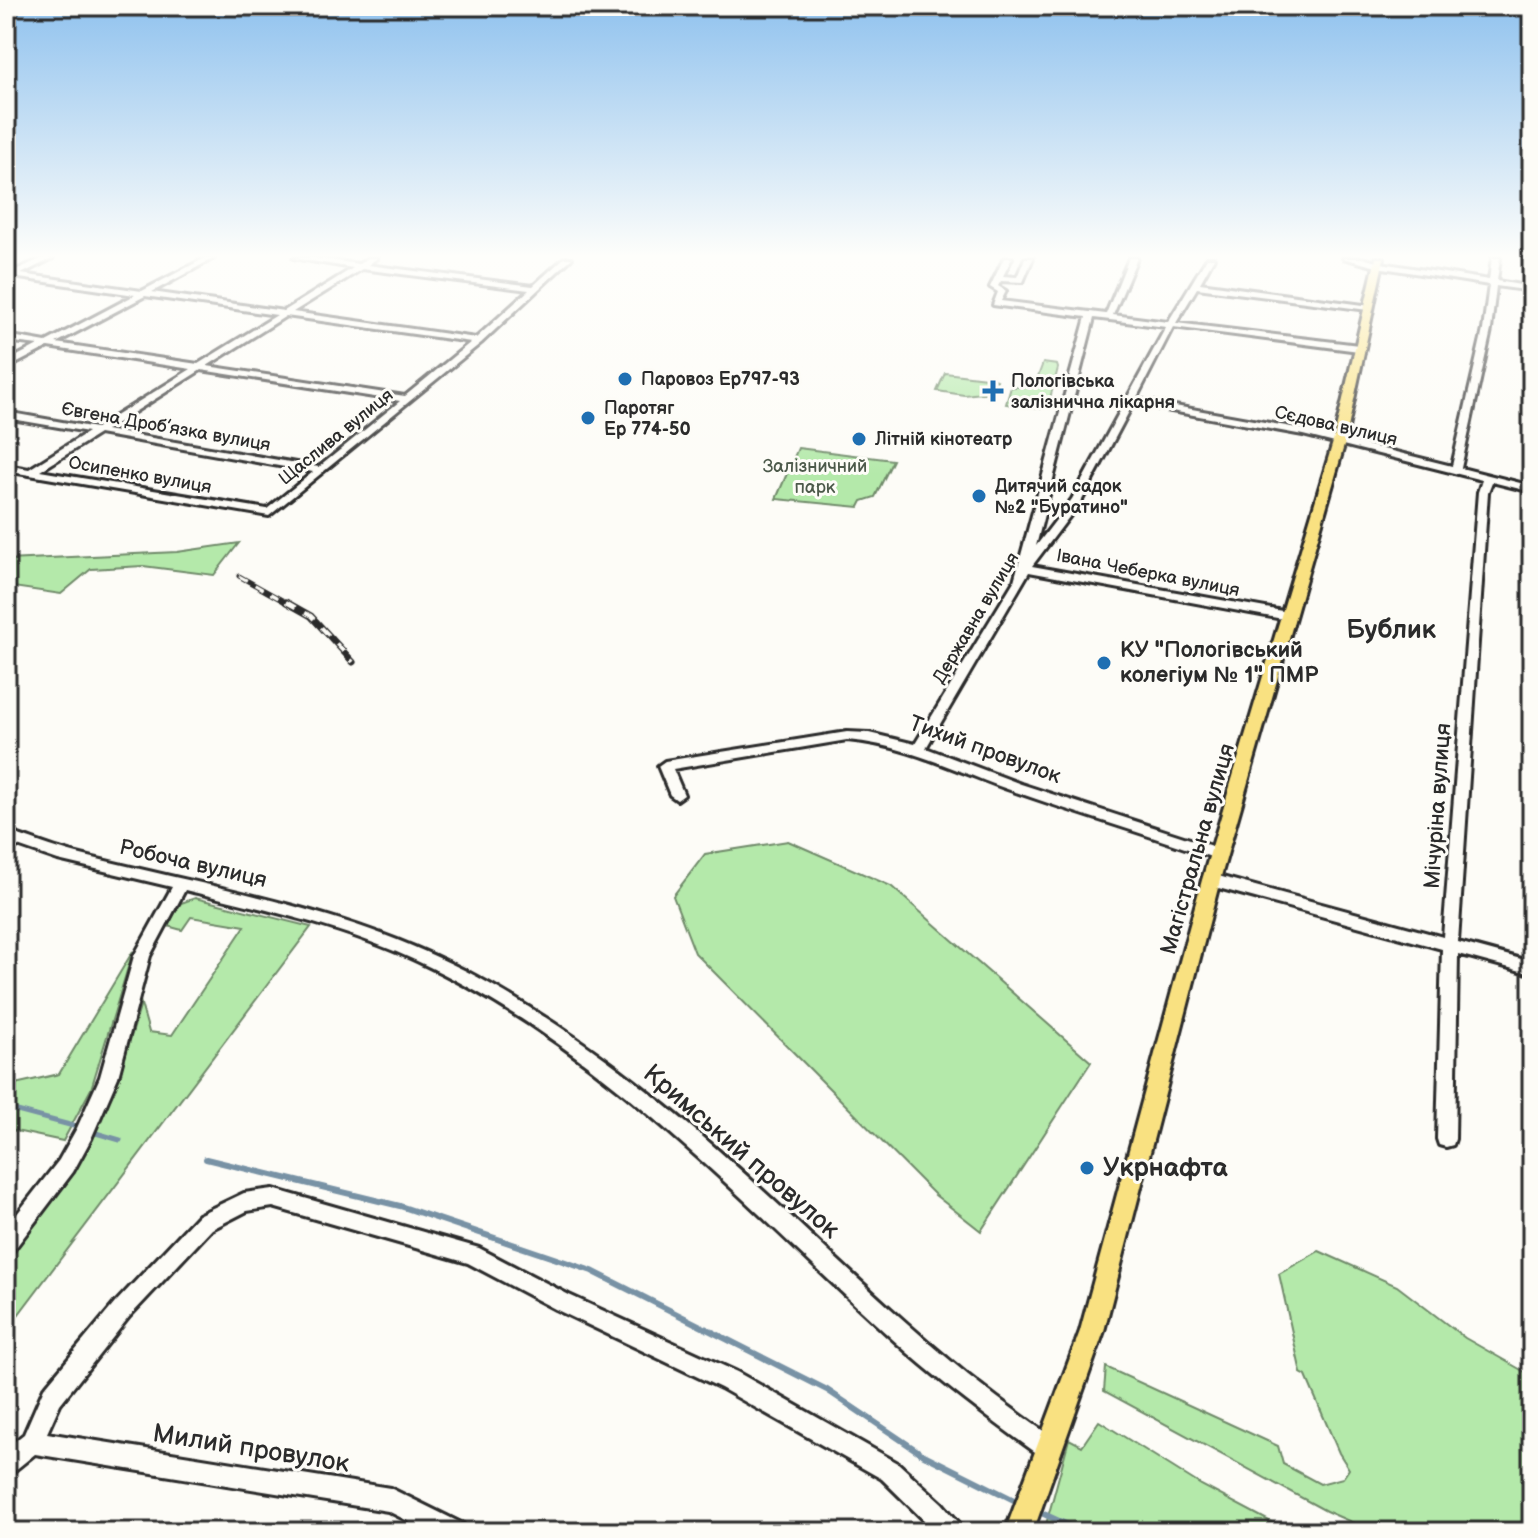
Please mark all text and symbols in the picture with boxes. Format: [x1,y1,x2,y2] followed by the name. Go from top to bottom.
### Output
[641,369,800,390] place label: Паровоз Ер797-93
[616,370,634,388] marker: Паровоз Ер797-93
[1011,371,1175,413] place label: Пологівська залізнична лікарня
[982,380,1004,402] marker: Пологівська залізнична лікарня
[275,385,397,489] street label: Щаслива вулиця
[60,398,272,456] street label: Євгена Дроб’язка вулиця
[604,398,691,440] place label: Паротяг Ер 774-50
[1273,402,1399,450] street label: Сєдова вулиця
[579,409,597,427] marker: Паротяг Ер 774-50
[874,429,1013,450] place label: Літній кінотеатр
[850,430,868,448] marker: Літній кінотеатр
[67,452,213,498] street label: Осипенко вулиця
[763,456,867,498] park label: Залізничний парк
[995,476,1128,518] place label: Дитячий садок №2 "Буратино"
[970,487,988,505] marker: Дитячий садок №2 "Буратино"
[1055,545,1241,601] street label: Івана Чеберка вулиця
[929,549,1023,687] street label: Державна вулиця
[1346,615,1437,646] district label: Бублик
[1120,637,1319,689] place label: КУ "Пологівський колегіум № 1" ПМР
[1095,654,1113,672] marker: КУ "Пологівський колегіум № 1" ПМР
[905,710,1065,790] street label: Тихий провулок
[1419,722,1457,890] street label: Мічуріна вулиця
[1155,740,1241,958] street label: Магістральна вулиця
[116,834,270,894] street label: Робоча вулиця
[637,1058,846,1246] street label: Кримський провулок
[1103,1153,1229,1184] place label: Укрнафта
[1078,1159,1096,1177] marker: Укрнафта
[151,1418,352,1480] street label: Милий провулок

